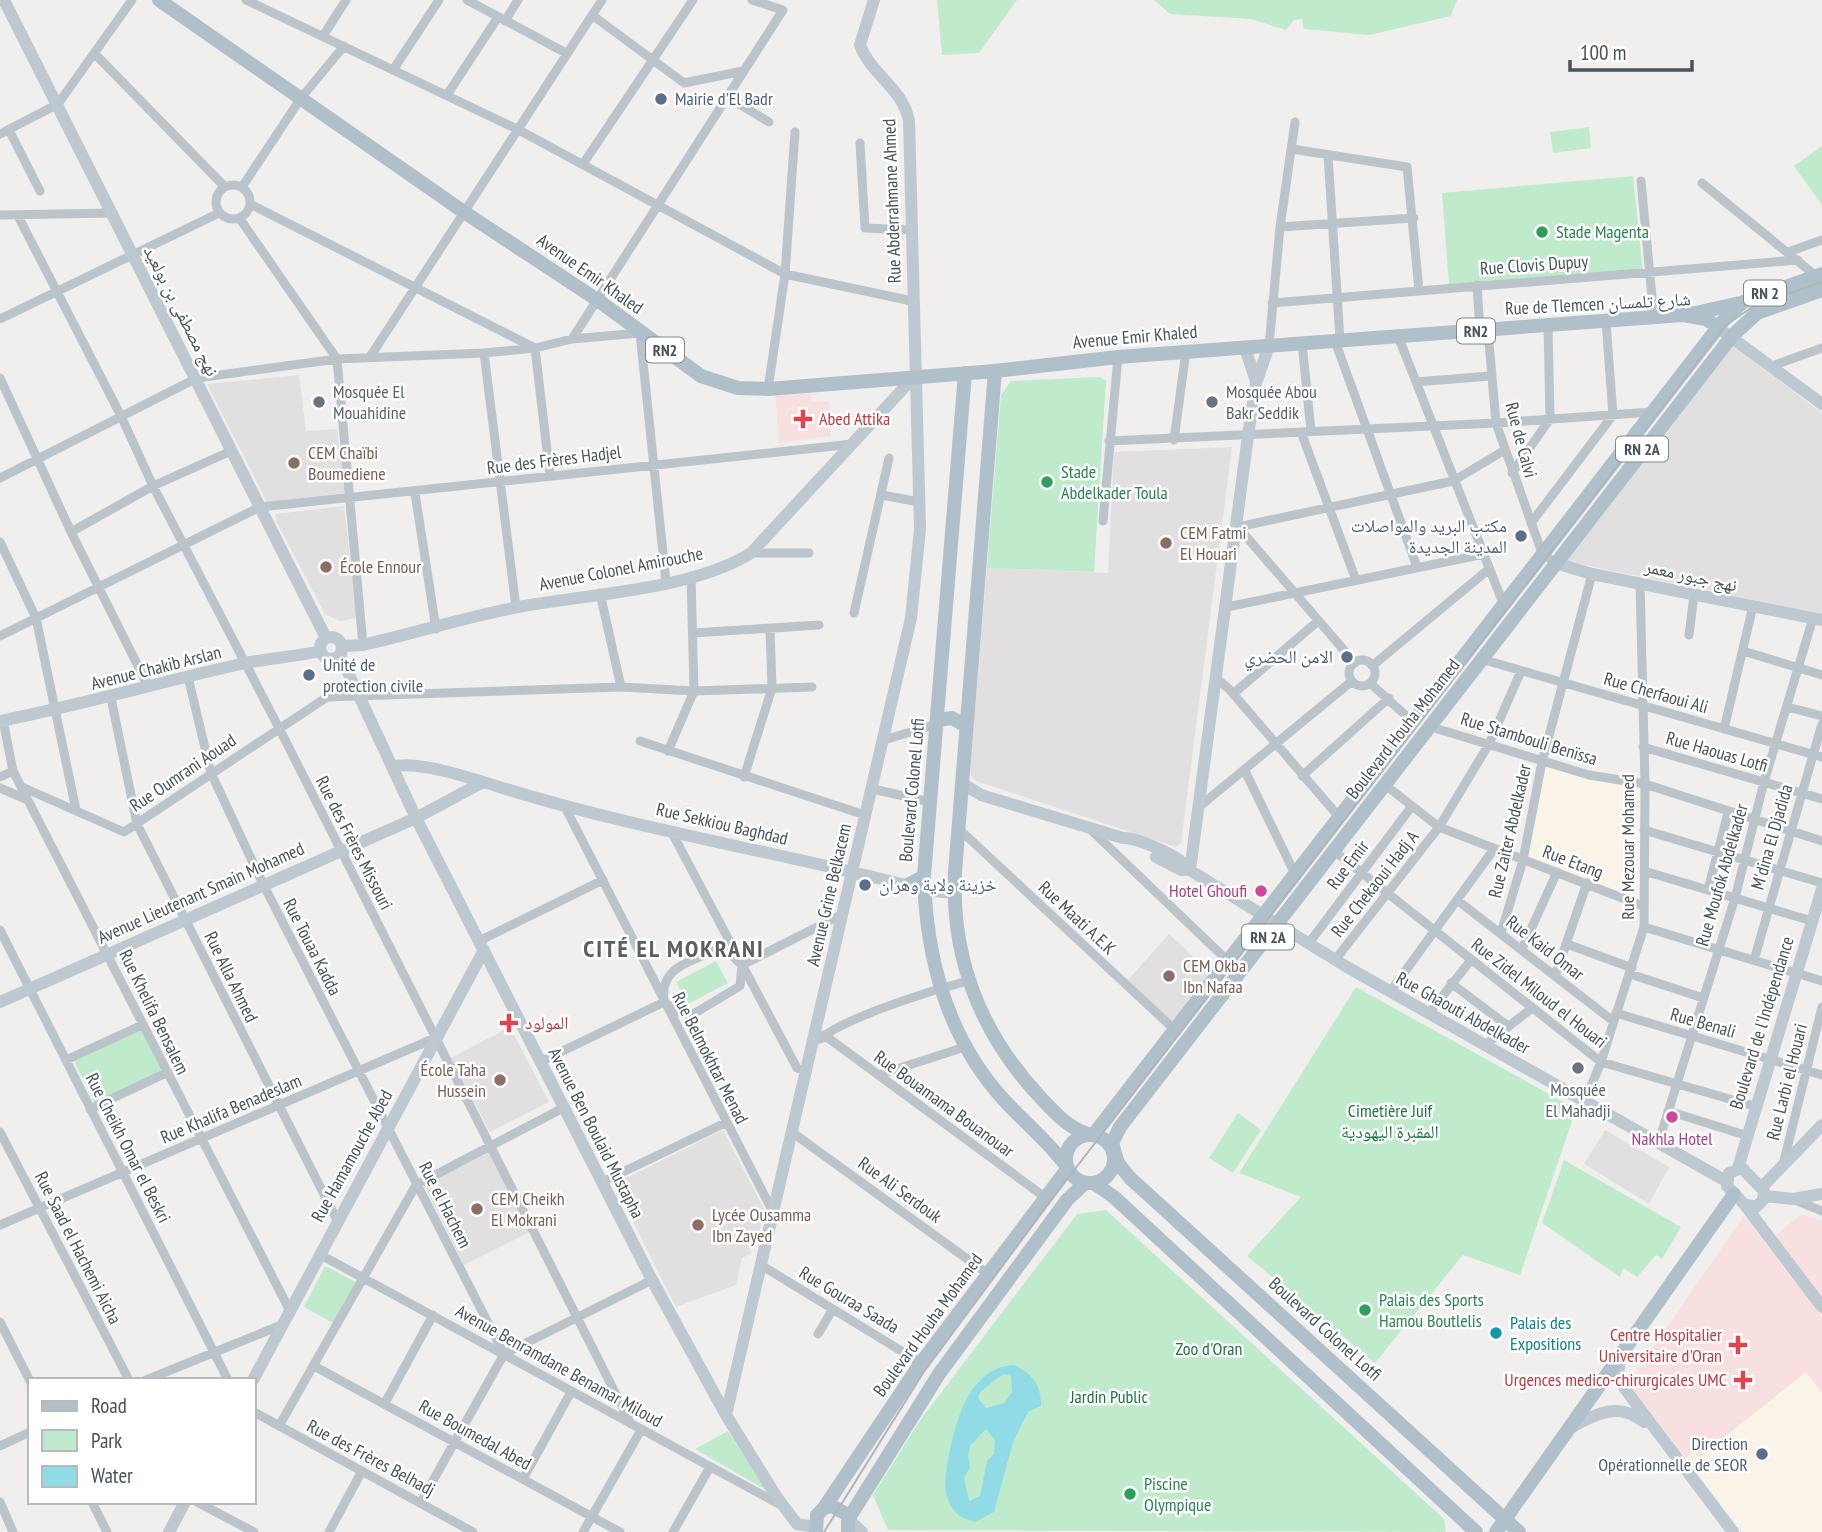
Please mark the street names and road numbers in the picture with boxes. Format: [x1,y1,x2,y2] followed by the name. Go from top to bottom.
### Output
[877,118,906,284] street label: Rue Abderrahmane Ahmed
[533,228,648,319] street label: Avenue Emir Khaled
[138,242,224,380] street label: نهج مصطفى بن بولعيد
[1479,249,1589,280] street label: Rue Clovis Dupuy
[1744,280,1786,306] road number: RN 2
[1504,287,1691,320] street label: Rue de Tlemcen شارع تلمسان
[1457,318,1495,344] road number: RN2
[1072,320,1198,353] street label: Avenue Emir Khaled
[646,338,684,362] road number: RN2
[1500,400,1543,480] street label: Rue de Calvi
[1616,436,1668,462] road number: RN 2A
[486,440,623,479] street label: Rue des Frères Hadjel
[537,541,705,596] street label: Avenue Colonel Amirouche
[1642,554,1739,598] street label: نهج جبور معمر
[88,640,223,695] street label: Avenue Chakib Arslan
[1341,654,1464,803] street label: Boulevard Houha Mohamed
[1601,667,1711,718] street label: Rue Cherfaoui Ali
[1458,707,1600,770] street label: Rue Stambouli Benïssa
[894,717,929,863] street label: Boulevard Colonel Lotfi
[1664,726,1771,777] street label: Rue Haouas Lotfi
[125,729,240,817] street label: Rue Oumrani Aouad
[1483,762,1536,900] street label: Rue Zaiter Abdelkader
[311,772,398,913] street label: Rue des Frères Missouri
[1616,774,1639,920] street label: Rue Mezouar Mohamed
[1746,782,1797,892] street label: M'dina El Djadida
[654,797,790,850] street label: Rue Sekkiou Baghdad
[1690,801,1753,949] street label: Rue Moufok Abdelkader
[801,821,856,968] street label: Avenue Grine Belkacem
[1326,825,1424,942] street label: Rue Chekaoui Hadj A
[1322,835,1374,894] street label: Rue Emir
[94,837,308,949] street label: Avenue Lieutenant Smain Mohamed
[1540,839,1607,884] street label: Rue Etang
[1034,876,1121,959] street label: Rue Maati A.E.K
[278,894,347,999] street label: Rue Touaa Kadda
[1502,910,1589,985] street label: Rue Kaid Omar
[1242,925,1294,950] road number: RN 2A
[200,928,263,1026] street label: Rue Alla Ahmed
[1467,932,1612,1053] street label: Rue Zidel Miloud el Houari
[1724,934,1799,1112] street label: Boulevard de l'Indépendance
[114,946,195,1078] street label: Rue Khelifa Bensalem
[1392,966,1534,1059] street label: Rue Ghaouti Abdelkader
[667,988,754,1128] street label: Rue Belmokhtar Menad
[1668,1002,1738,1043] street label: Rue Benali
[1761,1021,1812,1143] street label: Rue Larbi el Houari
[543,1044,649,1222] street label: Avenue Ben Boulaid Mustapha
[870,1045,1019,1162] street label: Rue Bouamama Bouanouar
[157,1068,305,1149] street label: Rue Khalifa Benadeslam
[81,1069,176,1226] street label: Rue Cheikh Omar el Beskri
[306,1086,397,1226] street label: Rue Hamamouche Abed
[854,1151,947,1228] street label: Rue Ali Serdouk
[414,1158,477,1252] street label: Rue el Hachem
[30,1168,127,1328] street label: Rue Saad el Hachemi Aicha
[868,1249,987,1401] street label: Boulevard Houha Mohamed
[795,1261,903,1338] street label: Rue Gouraa Saada
[1264,1272,1387,1385] street label: Boulevard Colonel Lotfi
[452,1299,667,1432] street label: Avenue Benramdane Benamar Miloud
[415,1394,535,1475] street label: Rue Boumedal Abed
[303,1414,439,1501] street label: Rue des Frères Belhadj

